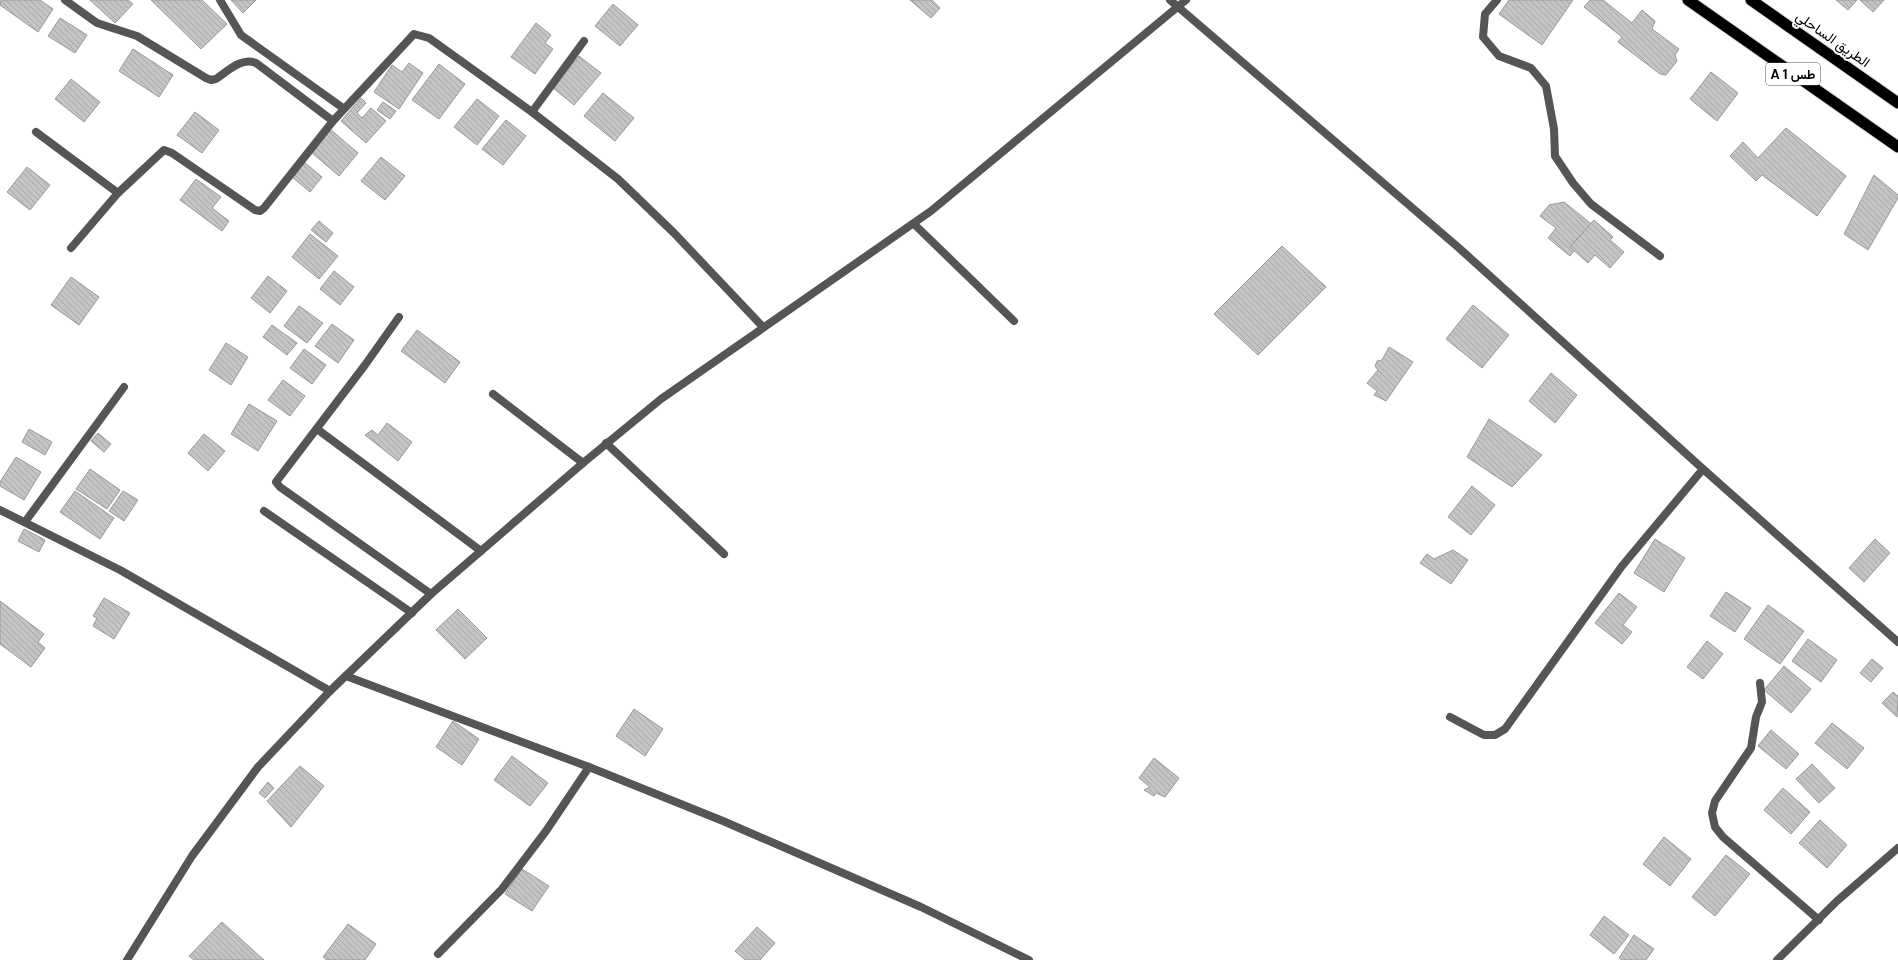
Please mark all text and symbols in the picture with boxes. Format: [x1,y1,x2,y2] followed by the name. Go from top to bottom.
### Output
[1791,7,1874,74] street label: الطريق الساحلي
[1766,63,1820,85] road number: A 1 طس

